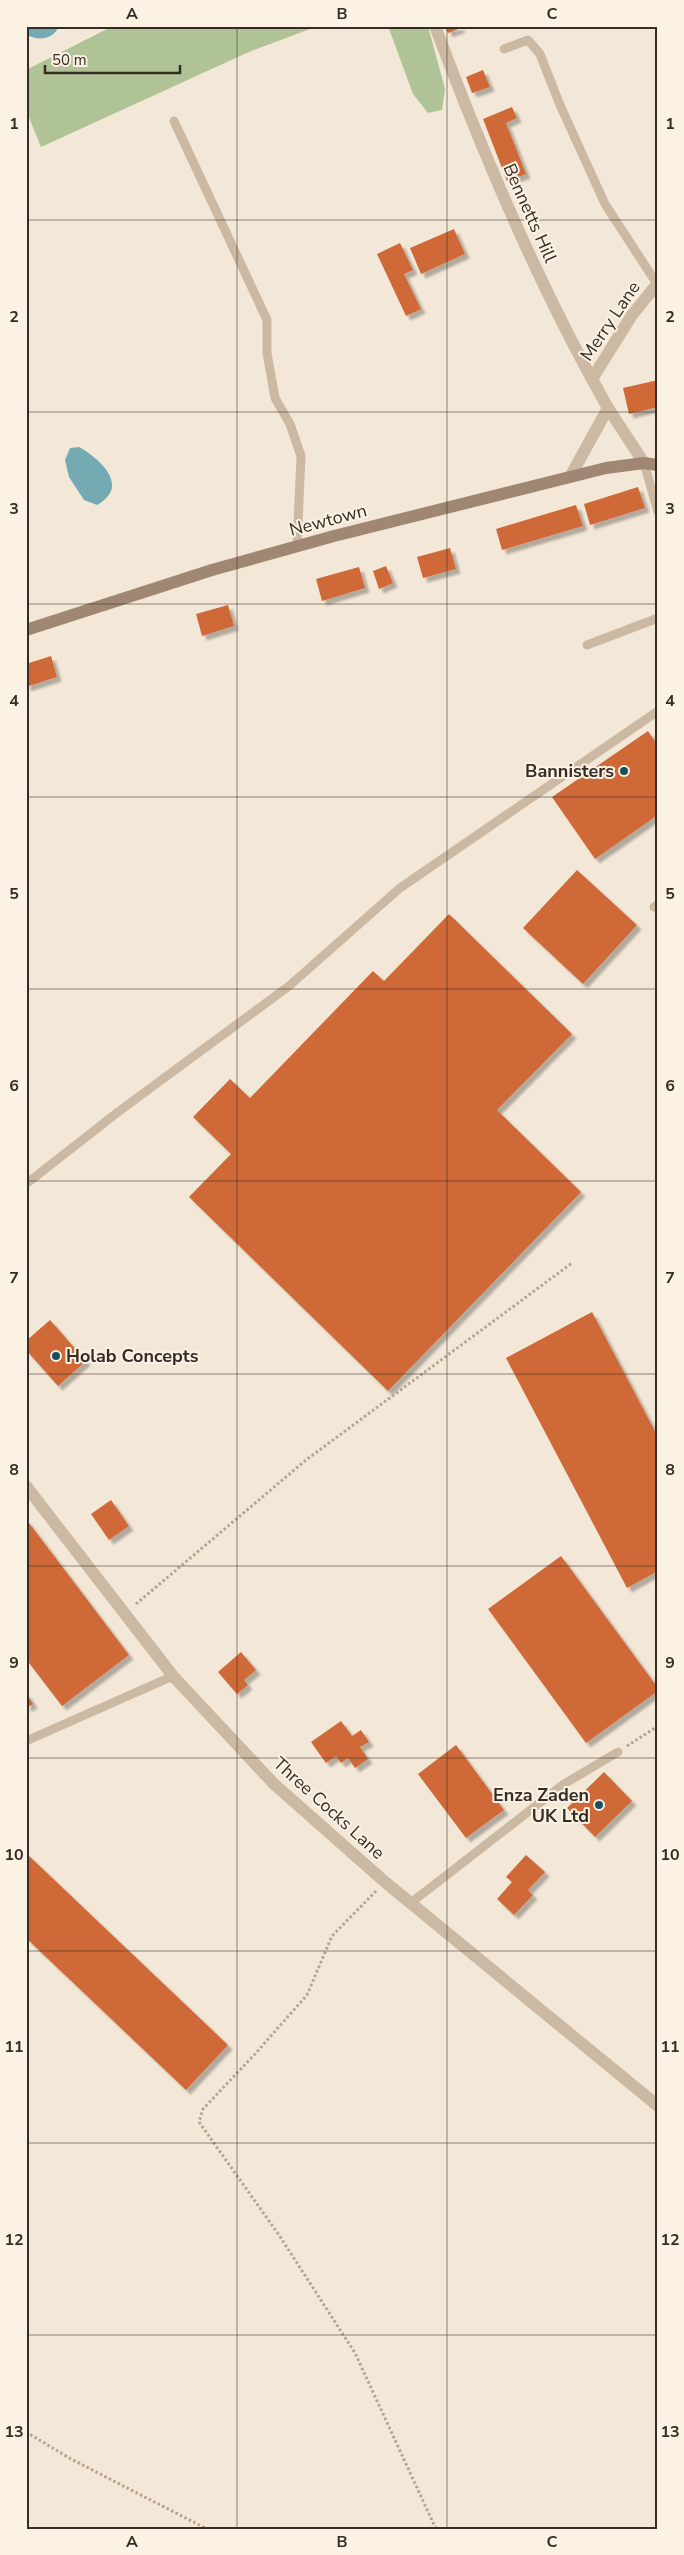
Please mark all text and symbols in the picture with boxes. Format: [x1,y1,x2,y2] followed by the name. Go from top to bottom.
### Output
[126,3,138,25] text: A
[336,3,348,25] text: B
[547,3,558,25] text: C
[45,42,180,74] scale bar
[52,50,87,70] text: 50 m
[9,113,19,135] text: 1
[665,113,675,135] text: 1
[497,160,563,267] street label: Bennetts Hill
[574,276,646,366] street label: Merry Lane
[9,306,19,328] text: 2
[665,306,675,328] text: 2
[9,498,19,520] text: 3
[286,498,370,542] street label: Newtown
[665,498,675,520] text: 3
[9,690,19,712] text: 4
[665,690,675,712] text: 4
[525,759,614,783] place label: Bannisters
[618,765,630,777] marker: Bannisters
[9,883,19,905] text: 5
[665,883,675,905] text: 5
[9,1075,19,1097] text: 6
[665,1075,675,1097] text: 6
[9,1267,19,1289] text: 7
[665,1267,675,1289] text: 7
[66,1344,199,1368] place label: Holab Concepts
[50,1350,62,1362] marker: Holab Concepts
[9,1459,19,1481] text: 8
[665,1459,675,1481] text: 8
[9,1652,19,1674] text: 9
[665,1652,675,1674] text: 9
[268,1751,390,1865] street label: Three Cocks Lane
[493,1783,589,1828] place label: Enza Zaden UK Ltd
[593,1799,605,1811] marker: Enza Zaden UK Ltd
[4,1844,24,1866] text: 10
[660,1844,680,1866] text: 10
[4,2036,24,2058] text: 11
[660,2036,680,2058] text: 11
[4,2229,24,2251] text: 12
[660,2229,680,2251] text: 12
[4,2421,24,2443] text: 13
[660,2421,680,2443] text: 13
[126,2531,138,2553] text: A
[336,2531,348,2553] text: B
[547,2531,558,2553] text: C

